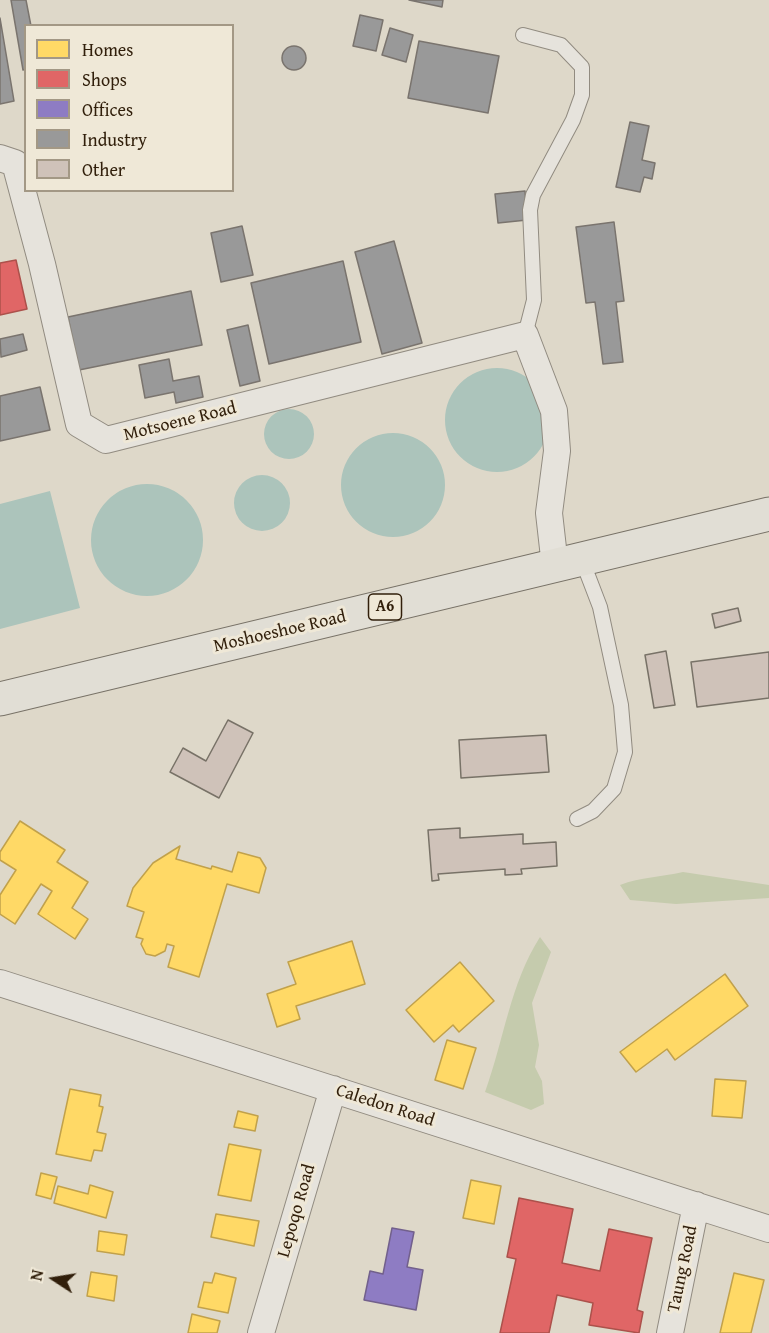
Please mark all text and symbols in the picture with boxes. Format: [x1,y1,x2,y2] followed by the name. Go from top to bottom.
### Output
[24,24,234,192] legend
[82,36,133,63] text: Homes
[82,66,127,93] text: Shops
[82,96,133,123] text: Offices
[82,126,147,153] text: Industry
[82,156,125,183] text: Other
[121,398,239,446] street label: Motsoene Road
[368,594,402,620] road number: A6
[212,606,348,658] street label: Moshoeshoe Road
[333,1080,437,1132] street label: Caledon Road
[273,1162,321,1260] street label: Lepoqo Road
[663,1224,703,1314] street label: Taung Road
[24,1249,84,1309] north arrow
[24,1268,49,1283] text: N

